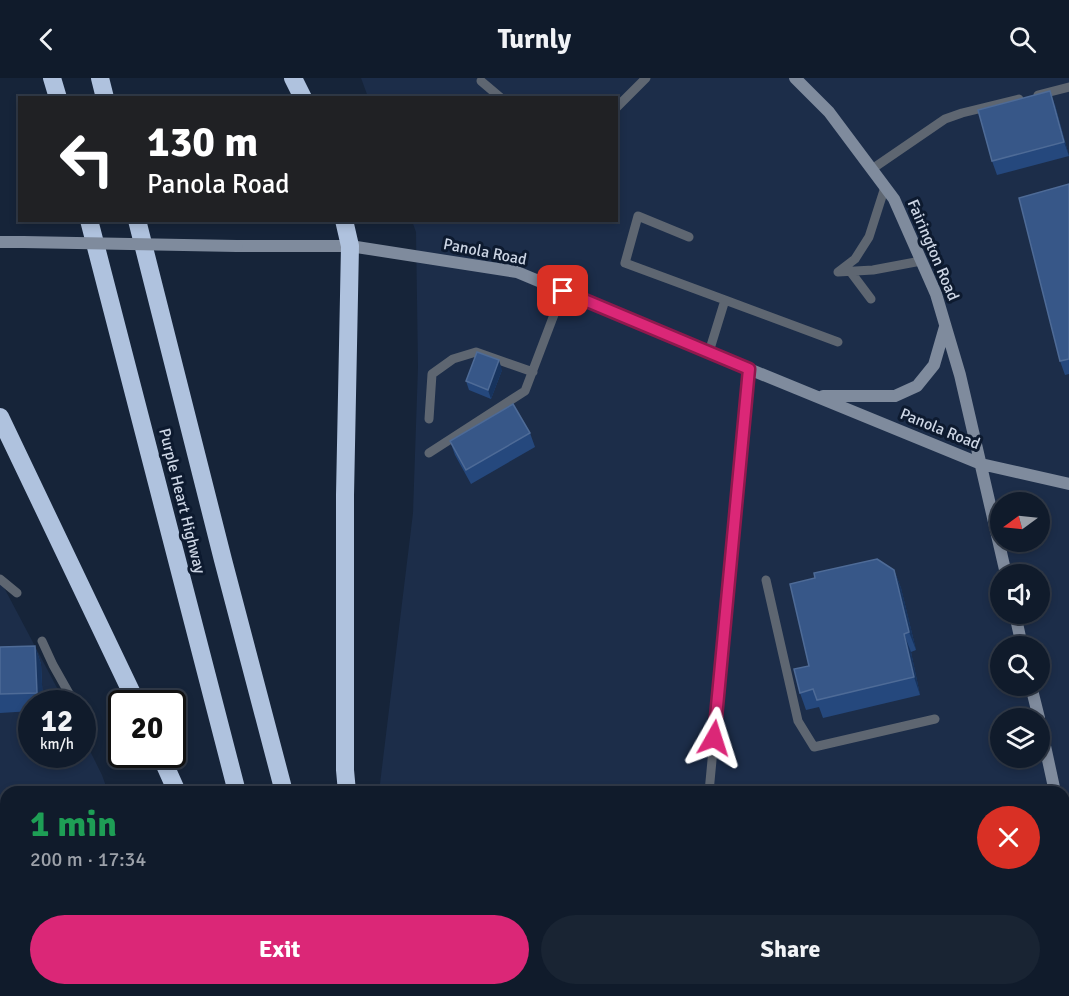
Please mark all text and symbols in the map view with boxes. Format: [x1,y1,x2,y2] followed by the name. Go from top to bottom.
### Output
[30,23,63,56] icon: back
[498,23,571,56] text: Turnly
[1006,23,1039,56] icon: search
[147,117,258,168] text: 130 m
[48,120,126,198] icon: left
[147,168,290,201] text: Panola Road
[903,196,963,304] street label: Fairington Road
[442,234,528,270] street label: Panola Road
[537,265,588,316] pin
[546,274,579,307] icon: arrive
[897,404,983,454] street label: Panola Road
[154,426,210,576] street label: Purple Heart Highway
[990,492,1050,552] north arrow
[990,492,1050,768] map controls
[990,564,1050,624] button: sound
[990,636,1050,696] button: search
[108,690,186,768] speed limit sign: 20
[41,703,73,740] text: 12
[682,706,746,770] position arrow
[990,708,1050,768] button: layers
[40,735,74,753] text: km/h
[30,802,117,847] text: 1 min
[977,806,1040,869] button: close
[30,847,146,872] text: 200 m · 17:34
[30,915,529,984] button: Exit
[541,915,1040,984] button: Share

